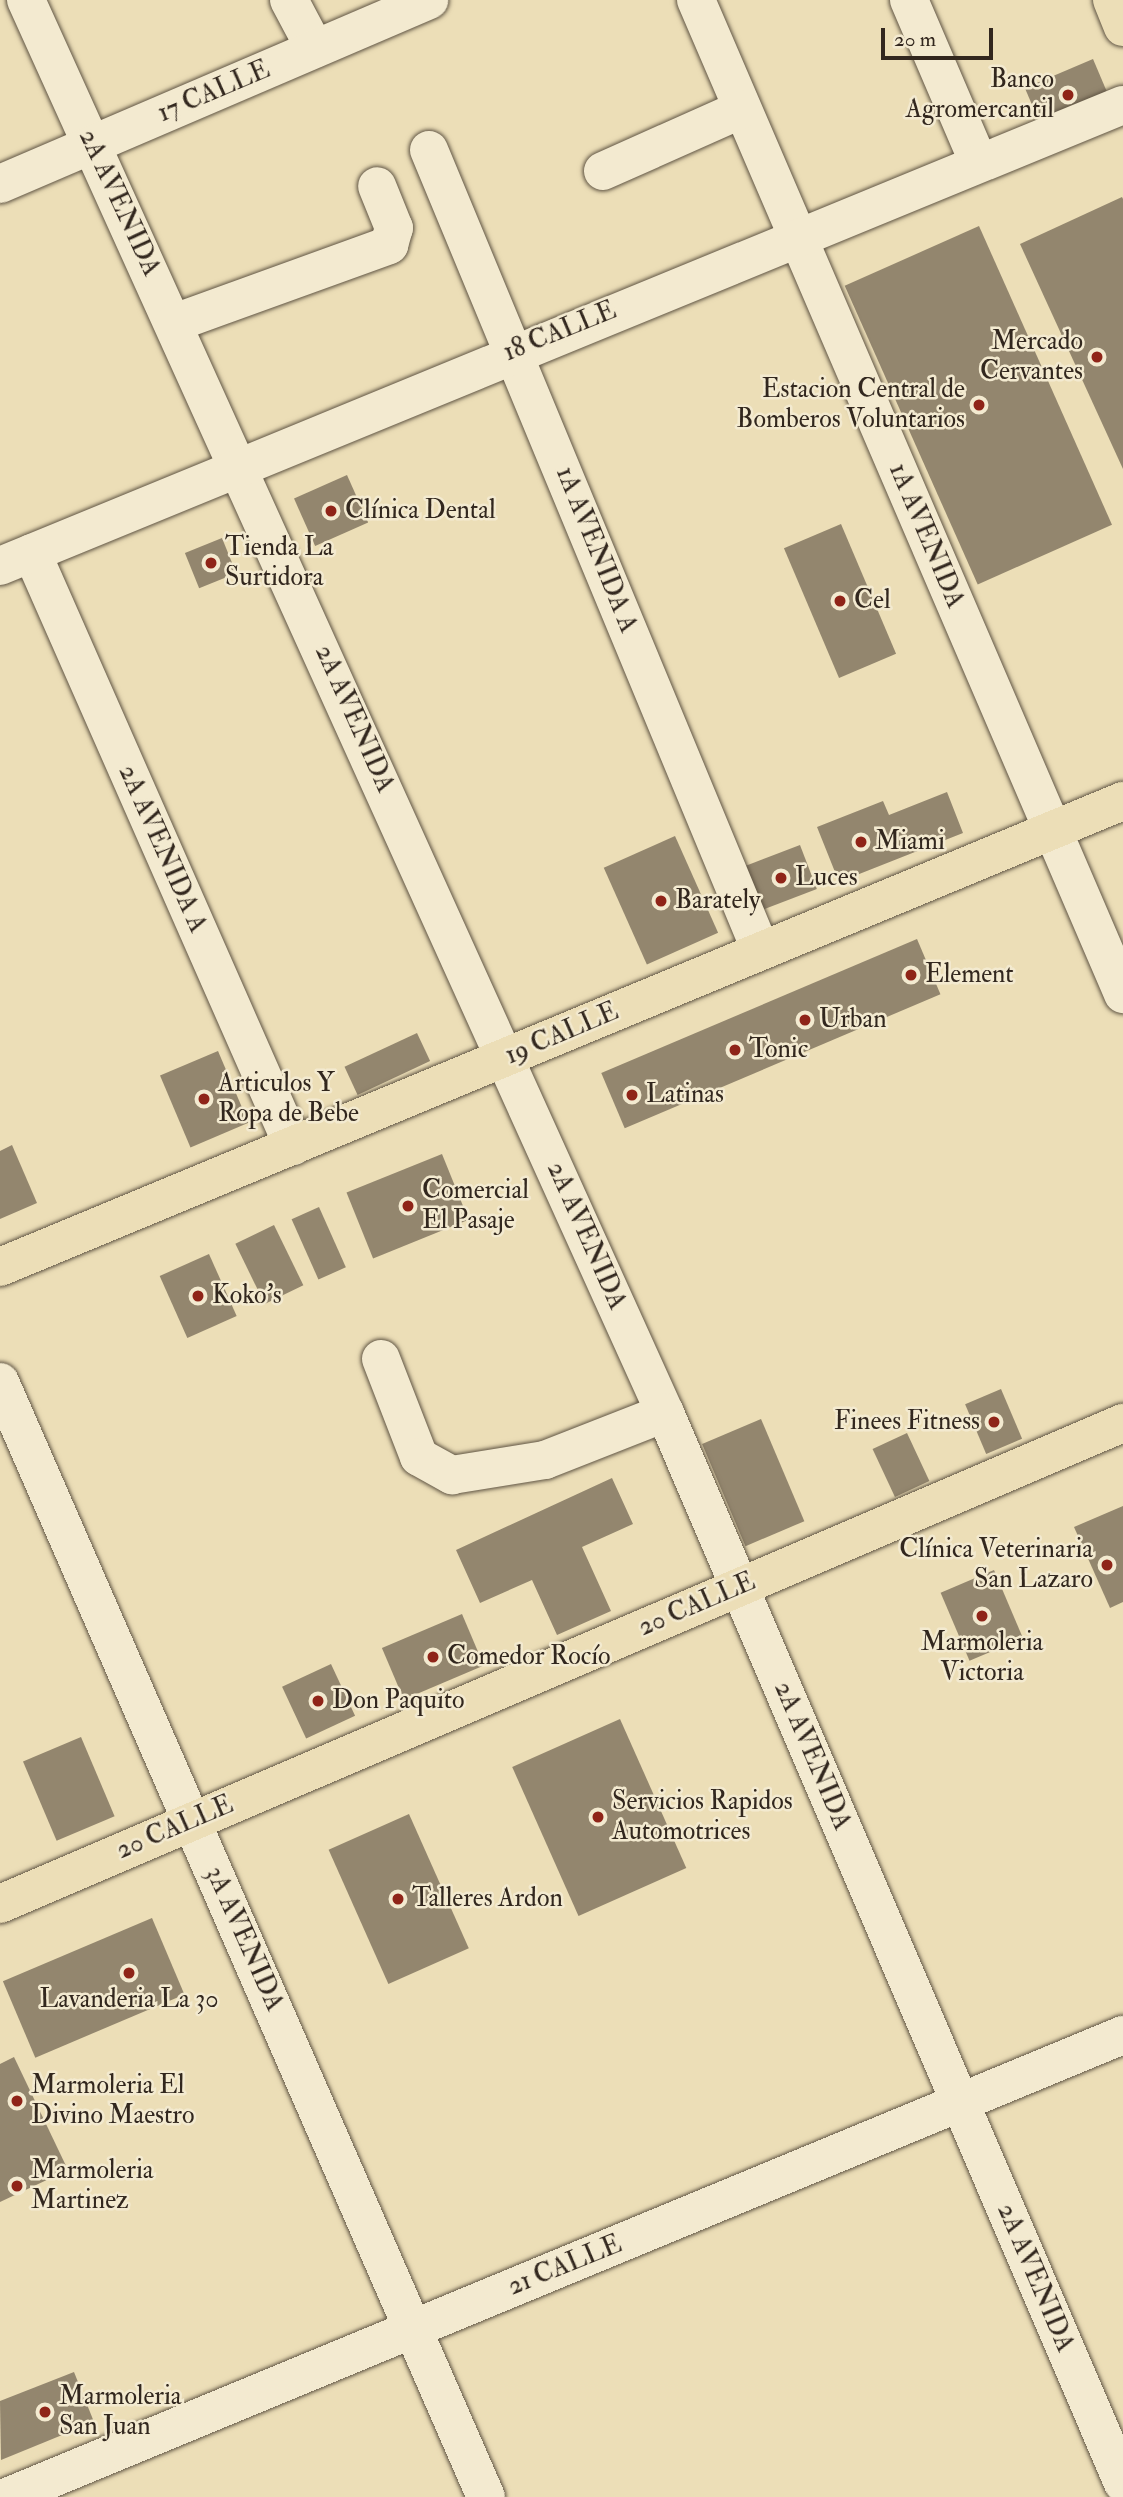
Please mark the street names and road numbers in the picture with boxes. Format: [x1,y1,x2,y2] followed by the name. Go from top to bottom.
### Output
[153,54,275,130] street label: 17 CALLE
[71,125,167,281] street label: 2A AVENIDA
[499,295,621,369] street label: 18 CALLE
[881,459,971,613] street label: 1A AVENIDA
[549,462,643,638] street label: 1A AVENIDA A
[308,640,400,798] street label: 2A AVENIDA
[111,760,213,938] street label: 2A AVENIDA A
[501,996,623,1072] street label: 19 CALLE
[540,1157,632,1315] street label: 2A AVENIDA
[634,1566,760,1644] street label: 20 CALLE
[767,1677,857,1835] street label: 2A AVENIDA
[112,1789,238,1867] street label: 20 CALLE
[198,1862,290,2016] street label: 3A AVENIDA
[990,2199,1080,2357] street label: 2A AVENIDA
[504,2229,626,2303] street label: 21 CALLE

